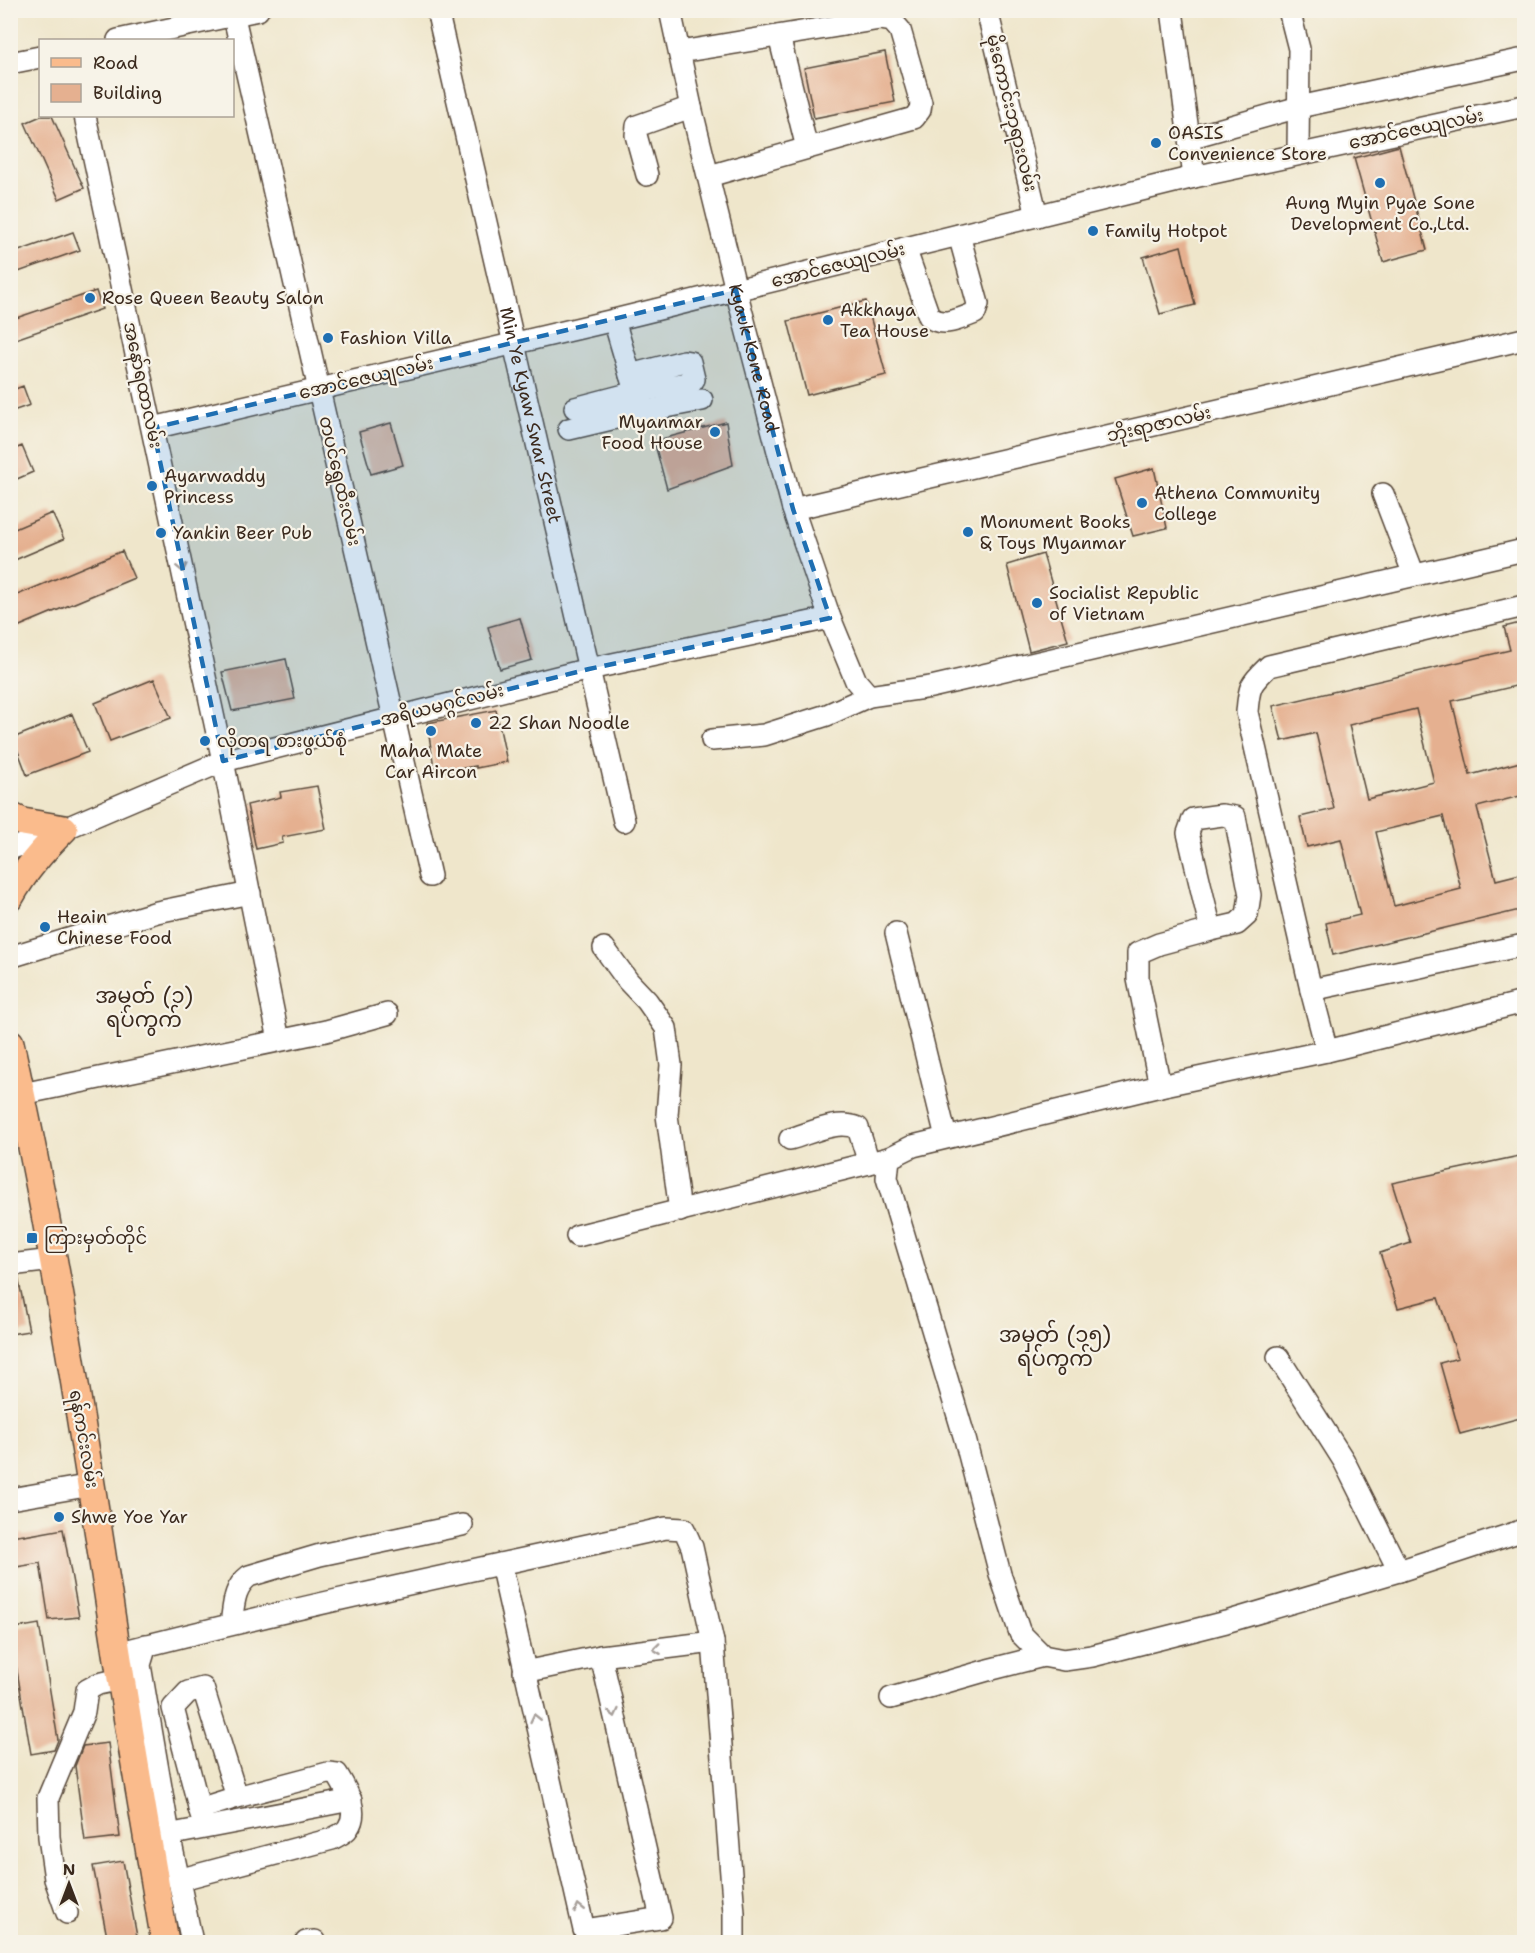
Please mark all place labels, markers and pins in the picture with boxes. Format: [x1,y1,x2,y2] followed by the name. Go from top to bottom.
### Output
[1168,121,1327,166] place label: OASIS Convenience Store
[1149,136,1163,150] marker: OASIS Convenience Store
[1373,176,1387,190] marker: Aung Myin Pyae Sone Development Co.,Ltd.
[1285,191,1475,236] place label: Aung Myin Pyae Sone Development Co.,Ltd.
[1105,219,1228,243] place label: Family Hotpot
[1086,224,1100,238] marker: Family Hotpot
[102,286,324,310] place label: Rose Queen Beauty Salon
[83,291,97,305] marker: Rose Queen Beauty Salon
[840,298,929,343] place label: Akkhaya Tea House
[821,313,835,327] marker: Akkhaya Tea House
[340,326,452,350] place label: Fashion Villa
[321,331,335,345] marker: Fashion Villa
[601,410,703,455] place label: Myanmar Food House
[708,425,722,439] marker: Myanmar Food House
[164,464,266,509] place label: Ayarwaddy Princess
[145,479,159,493] marker: Ayarwaddy Princess
[1154,481,1320,526] place label: Athena Community College
[1135,496,1149,510] marker: Athena Community College
[980,510,1131,555] place label: Monument Books & Toys Myanmar
[173,521,312,545] place label: Yankin Beer Pub
[961,525,975,539] marker: Monument Books & Toys Myanmar
[154,526,168,540] marker: Yankin Beer Pub
[1049,581,1199,626] place label: Socialist Republic of Vietnam
[1030,596,1044,610] marker: Socialist Republic of Vietnam
[488,711,630,735] place label: 22 Shan Noodle
[469,716,483,730] marker: 22 Shan Noodle
[424,724,438,738] marker: Maha Mate Car Aircon
[217,727,347,756] place label: လိုတရ စားဖွယ်စုံ
[198,734,212,748] marker: လိုတရ စားဖွယ်စုံ
[380,739,482,784] place label: Maha Mate Car Aircon
[57,905,172,950] place label: Heain Chinese Food
[38,920,52,934] marker: Heain Chinese Food
[44,1224,147,1253] place label: ကြားမှတ်တိုင်
[25,1231,39,1245] marker: ကြားမှတ်တိုင်
[71,1505,188,1529] place label: Shwe Yoe Yar
[52,1510,66,1524] marker: Shwe Yoe Yar

